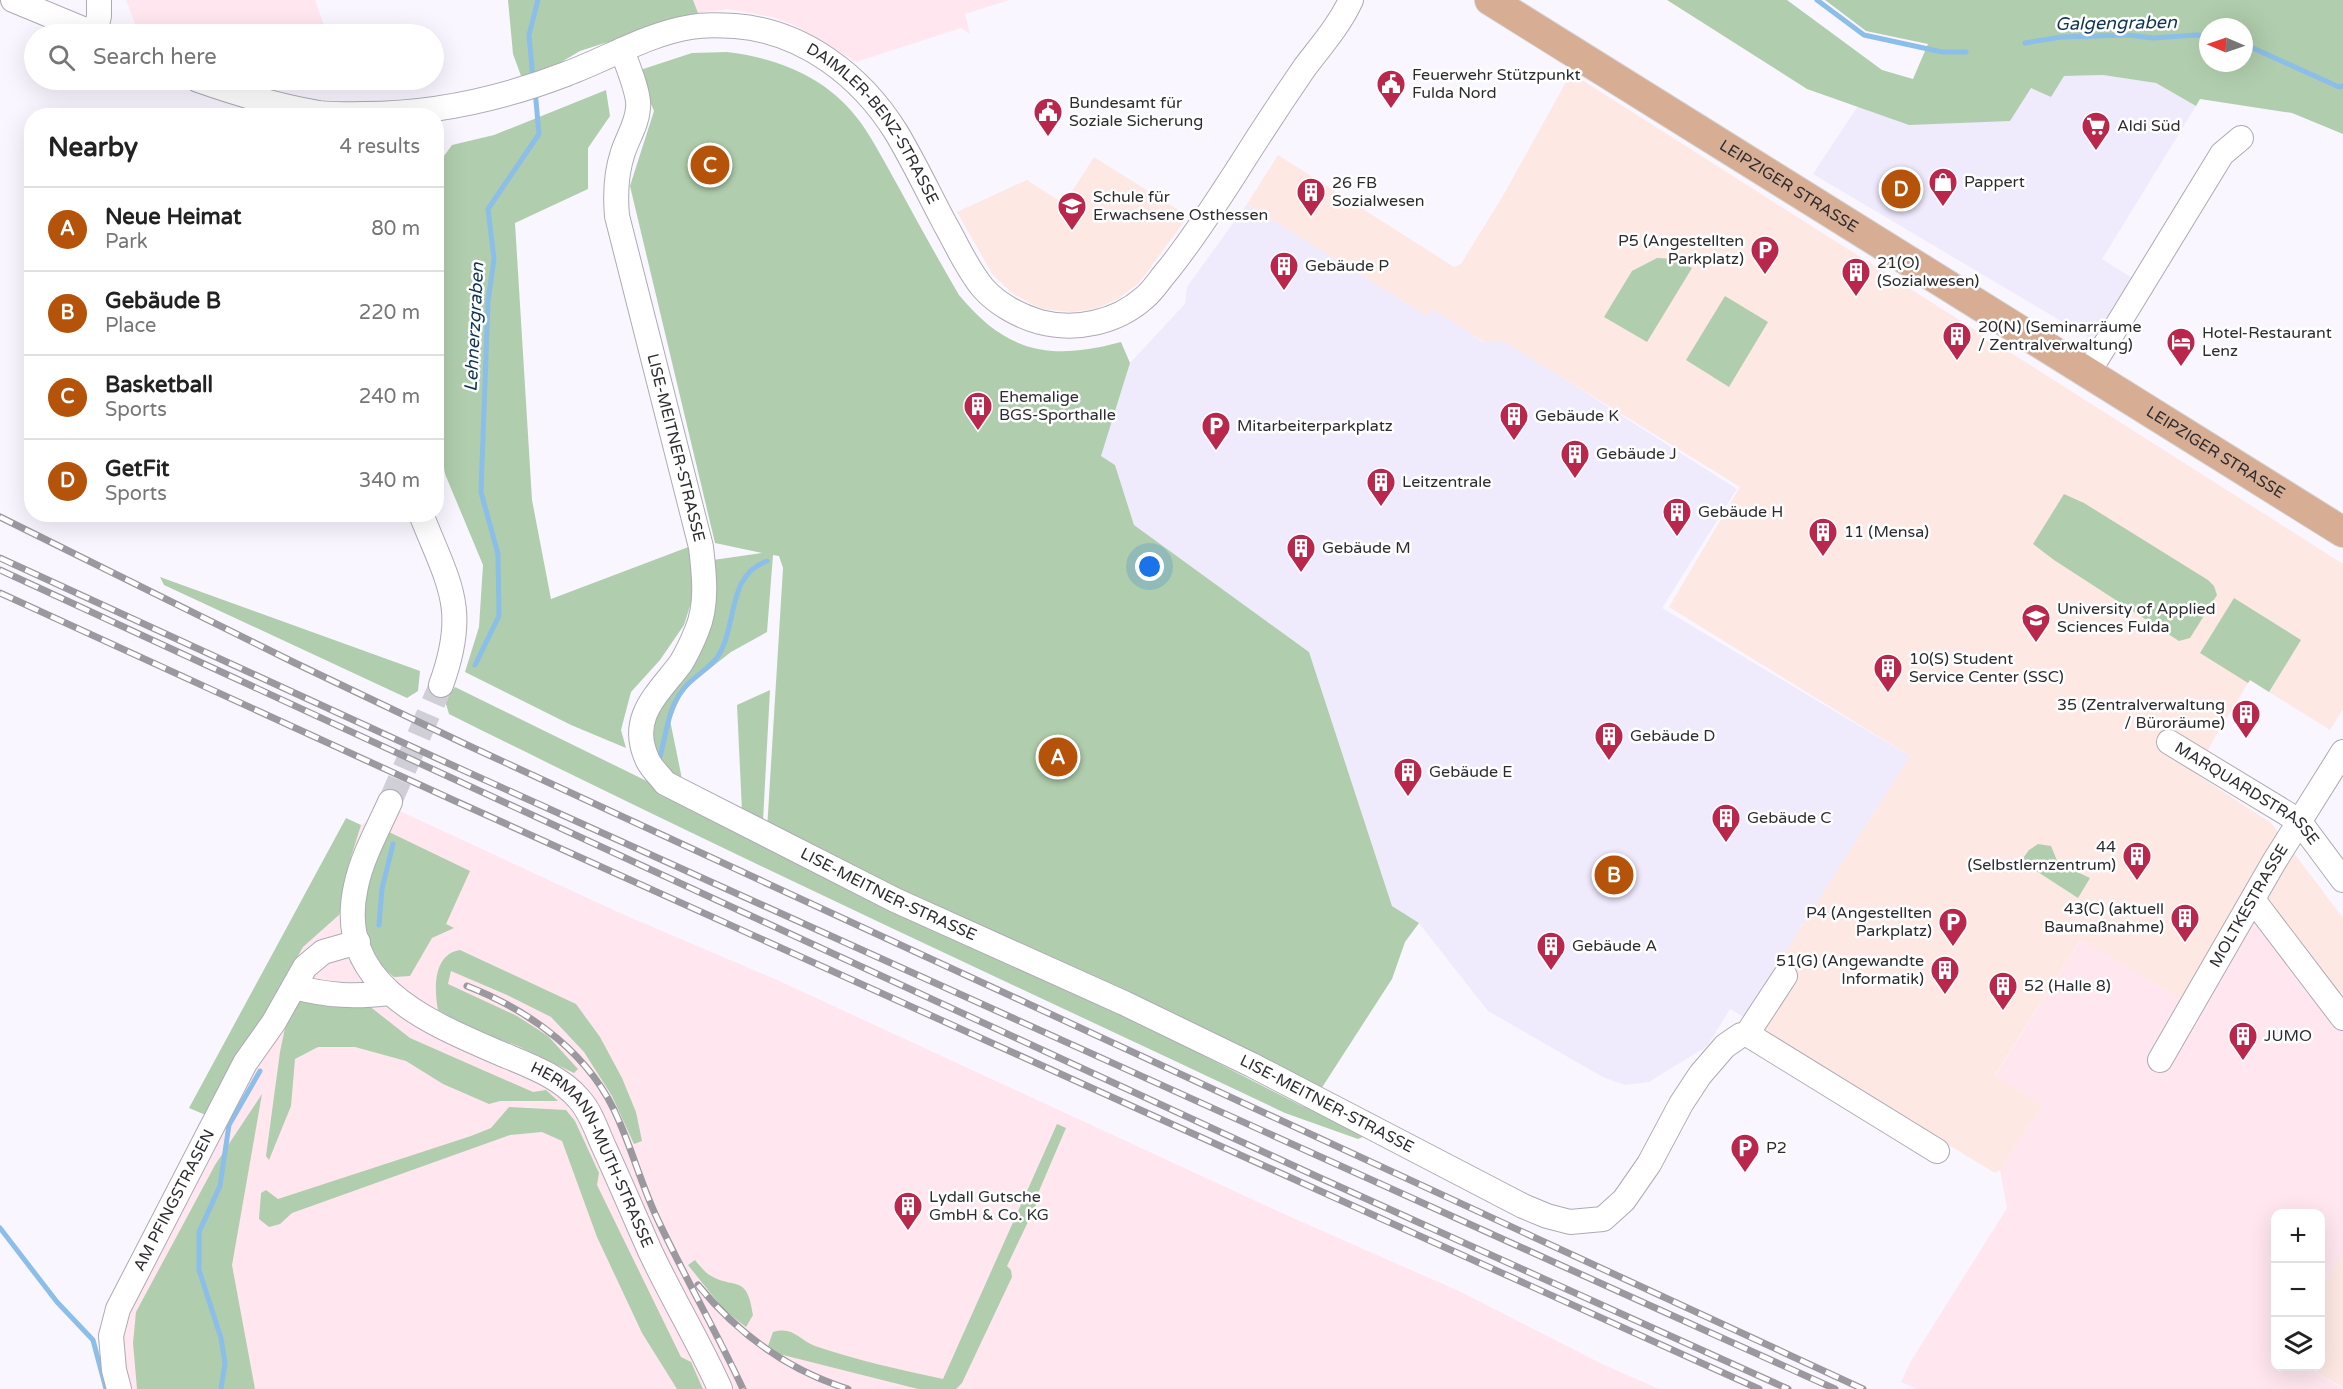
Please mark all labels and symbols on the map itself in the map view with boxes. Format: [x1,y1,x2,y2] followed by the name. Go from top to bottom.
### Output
[2055,11,2178,35] water label: Galgengraben
[2199,18,2253,72] north arrow
[803,39,943,208] street label: DAIMLER-BENZ-STRASSE
[1412,65,1581,103] place label: Feuerwehr Stützpunkt Fulda Nord
[1375,68,1407,110] public building icon: Feuerwehr Stützpunkt Fulda Nord
[1069,93,1203,131] place label: Bundesamt für Soziale Sicherung
[1032,96,1064,138] public building icon: Bundesamt für Soziale Sicherung
[2080,110,2112,152] supermarket icon: Aldi Süd
[2117,116,2181,136] place label: Aldi Süd
[1716,136,1862,237] street label: LEIPZIGER STRASSE
[690,142,730,188] pin: C
[1882,166,1920,212] pin: D
[1927,166,1959,208] shop icon: Pappert
[1964,172,2025,192] place label: Pappert
[1332,173,1425,211] place label: 26 FB Sozialwesen
[1295,176,1327,218] building icon: 26 FB Sozialwesen
[1093,187,1268,225] place label: Schule für Erwachsene Osthessen
[1056,190,1088,232] school or university icon: Schule für Erwachsene Osthessen
[1618,231,1744,269] place label: P5 (Angestellten Parkplatz)
[1749,234,1781,276] parking icon: P5 (Angestellten Parkplatz)
[1268,250,1300,292] building icon: Gebäude P
[1877,253,1979,291] place label: 21(O) (Sozialwesen)
[1305,256,1389,276] place label: Gebäude P
[1840,256,1872,298] building icon: 21(O) (Sozialwesen)
[460,261,488,392] water label: Lehnerzgraben
[1978,317,2142,355] place label: 20(N) (Seminarräume / Zentralverwaltung)
[1941,320,1973,362] building icon: 20(N) (Seminarräume / Zentralverwaltung)
[2202,323,2332,361] place label: Hotel-Restaurant Lenz
[2165,326,2197,368] hotel icon: Hotel-Restaurant Lenz
[642,352,709,544] street label: LISE-MEITNER-STRASSE
[999,387,1116,425] place label: Ehemalige BGS-Sporthalle
[962,390,994,432] building icon: Ehemalige BGS-Sporthalle
[1498,400,1530,442] building icon: Gebäude K
[2142,402,2289,503] street label: LEIPZIGER STRASSE
[1535,406,1619,426] place label: Gebäude K
[1200,410,1232,452] parking icon: Mitarbeiterparkplatz
[1237,416,1393,436] place label: Mitarbeiterparkplatz
[1559,438,1591,480] building icon: Gebäude J
[1596,444,1677,464] place label: Gebäude J
[1365,466,1397,508] building icon: Leitzentrale
[1402,472,1491,492] place label: Leitzentrale
[1661,496,1693,538] building icon: Gebäude H
[1698,502,1783,522] place label: Gebäude H
[1807,516,1839,558] building icon: 11 (Mensa)
[1844,522,1929,542] place label: 11 (Mensa)
[1285,532,1317,574] building icon: Gebäude M
[1322,538,1411,558] place label: Gebäude M
[1135,552,1164,581] your location
[2057,599,2216,637] place label: University of Applied Sciences Fulda
[2020,602,2052,644] school or university icon: University of Applied Sciences Fulda
[1909,649,2064,687] place label: 10(S) Student Service Center (SSC)
[1872,652,1904,694] building icon: 10(S) Student Service Center (SSC)
[2057,695,2225,733] place label: 35 (Zentralverwaltung / Büroräume)
[2230,698,2262,740] building icon: 35 (Zentralverwaltung / Büroräume)
[1593,720,1625,762] building icon: Gebäude D
[1630,726,1715,746] place label: Gebäude D
[1038,734,1078,780] pin: A
[2171,738,2323,849] street label: MARQUARDSTRASSE
[1392,756,1424,798] building icon: Gebäude E
[1429,762,1512,782] place label: Gebäude E
[1710,802,1742,844] building icon: Gebäude C
[1747,808,1831,828] place label: Gebäude C
[1967,837,2116,875] place label: 44 (Selbstlernzentrum)
[2121,840,2153,882] building icon: 44 (Selbstlernzentrum)
[2205,840,2293,971] street label: MOLTKESTRASSE
[797,843,980,945] street label: LISE-MEITNER-STRASSE
[1594,852,1634,898] pin: B
[2044,899,2164,937] place label: 43(C) (aktuell Baumaßnahme)
[2169,902,2201,944] building icon: 43(C) (aktuell Baumaßnahme)
[1806,903,1932,941] place label: P4 (Angestellten Parkplatz)
[1937,906,1969,948] parking icon: P4 (Angestellten Parkplatz)
[1535,930,1567,972] building icon: Gebäude A
[1572,936,1657,956] place label: Gebäude A
[1776,951,1924,989] place label: 51(G) (Angewandte Informatik)
[1929,954,1961,996] building icon: 51(G) (Angewandte Informatik)
[1987,970,2019,1012] building icon: 52 (Halle 8)
[2024,976,2111,996] place label: 52 (Halle 8)
[2227,1020,2259,1062] building icon: JUMO
[2264,1026,2312,1046] place label: JUMO
[1237,1051,1417,1157] street label: LISE-MEITNER-STRASSE
[527,1057,657,1251] street label: HERMANN-MUTH-STRASSE
[129,1126,219,1275] street label: AM PFINGSTRASEN
[1729,1132,1761,1174] parking icon: P2
[1766,1138,1787,1158] place label: P2
[929,1187,1049,1225] place label: Lydall Gutsche GmbH & Co. KG
[892,1190,924,1232] building icon: Lydall Gutsche GmbH & Co. KG

